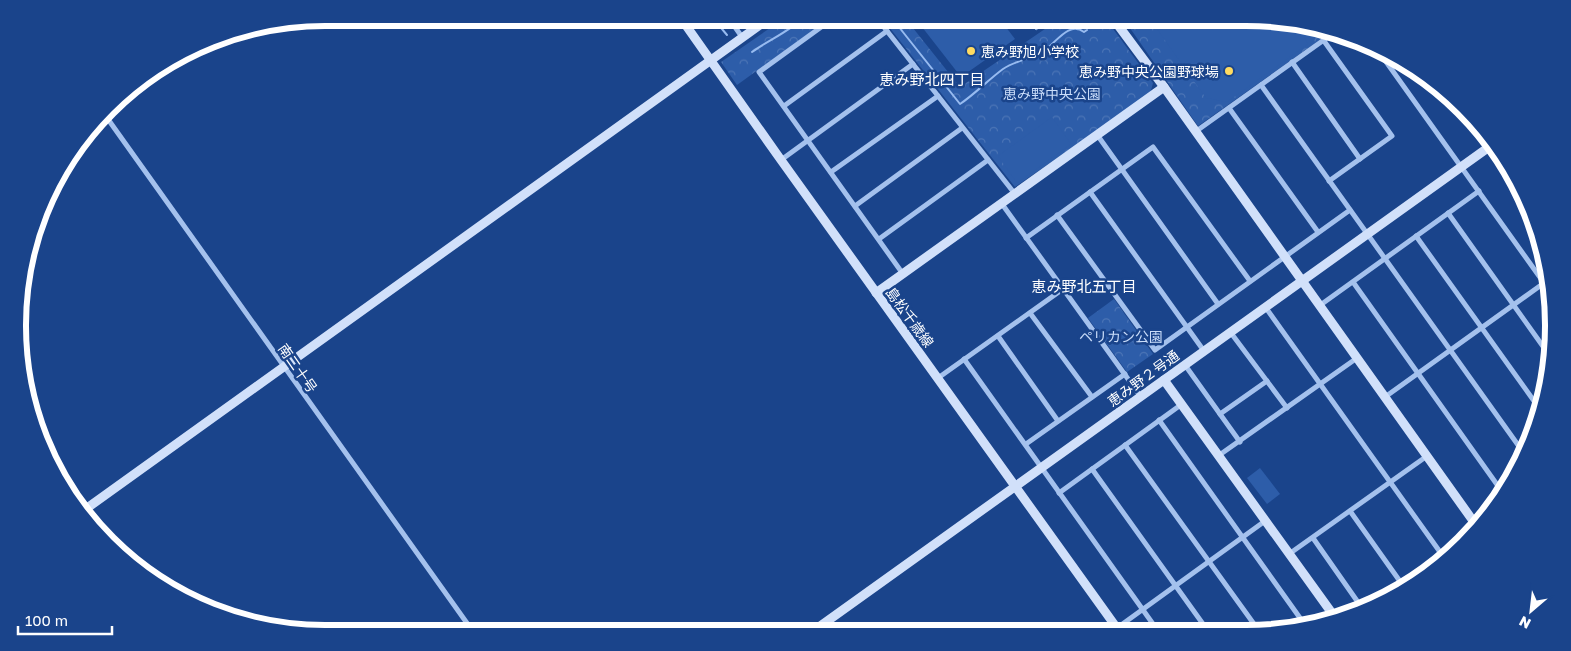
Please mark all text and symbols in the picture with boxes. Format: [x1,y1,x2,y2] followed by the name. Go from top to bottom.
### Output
[981,43,1079,60] place label: 恵み野旭小学校
[965,45,977,57] marker: 恵み野旭小学校
[1079,63,1219,80] place label: 恵み野中央公園野球場
[1223,65,1235,77] marker: 恵み野中央公園野球場
[879,70,985,88] district label: 恵み野北四丁目
[1003,85,1101,102] park label: 恵み野中央公園
[1031,277,1137,295] district label: 恵み野北五丁目
[883,284,937,350] street label: 島松千歳線
[1079,328,1163,345] park label: ペリカン公園
[275,340,321,396] street label: 南二十号
[1104,346,1182,410] street label: 恵み野２号通
[1506,586,1556,636] north arrow
[18,604,111,636] scale bar
[25,611,68,629] text: 100 m
[1516,613,1533,633] text: N

